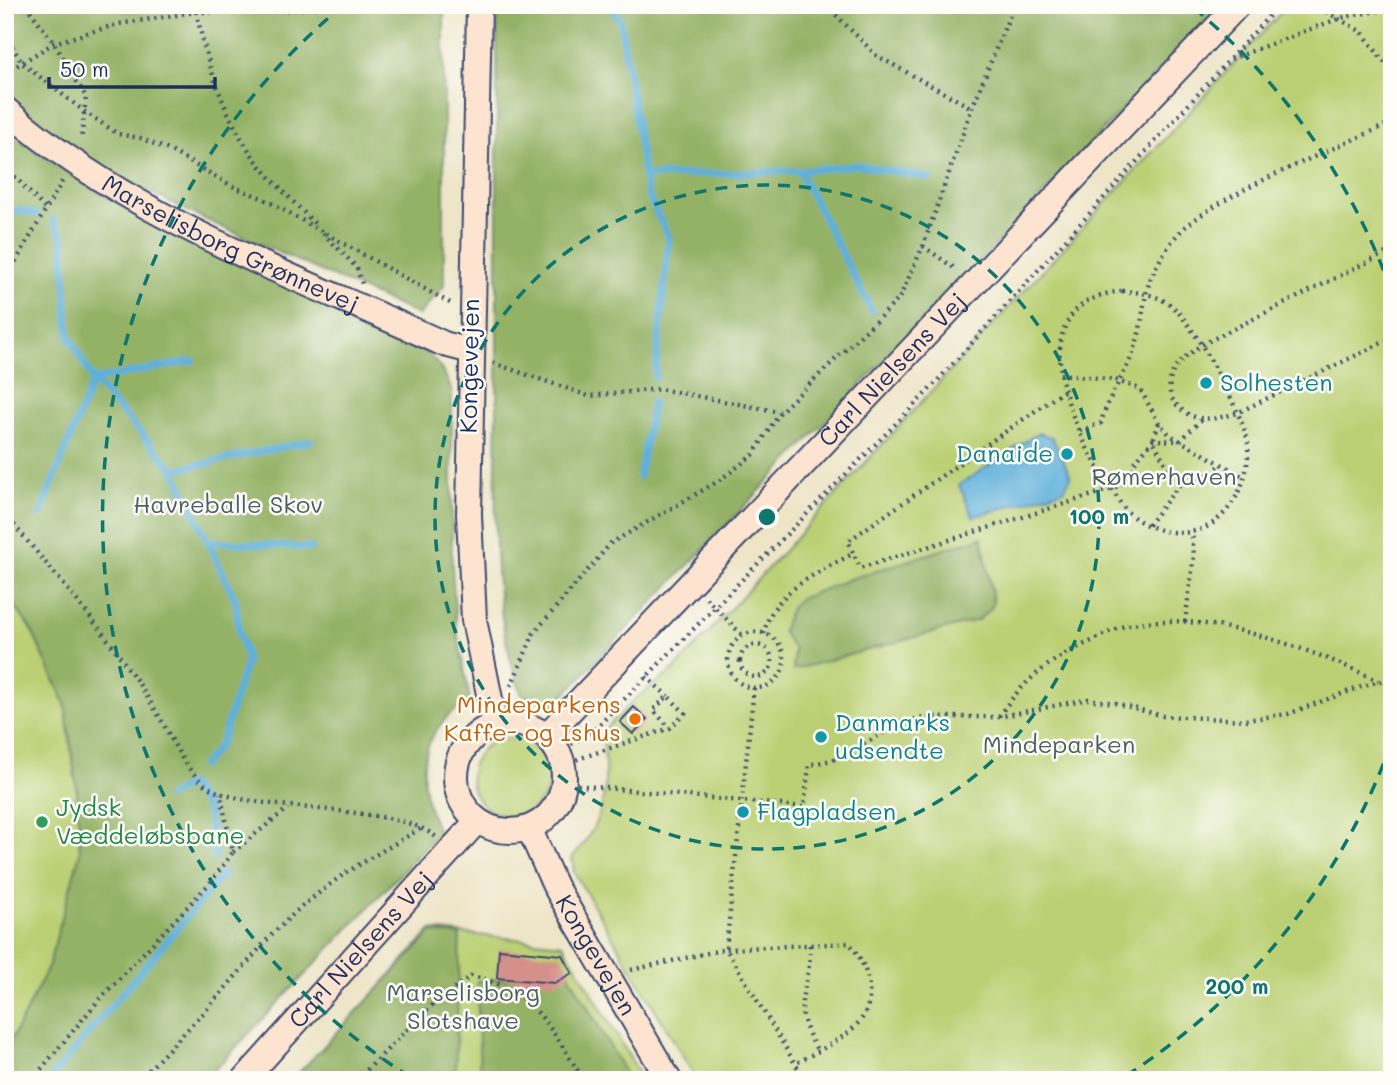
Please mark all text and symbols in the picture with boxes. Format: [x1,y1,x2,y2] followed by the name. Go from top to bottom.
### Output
[49,46,215,90] scale bar
[60,55,109,82] text: 50 m
[97,167,364,318] street label: Marselisborg Grønnevej
[811,285,972,453] street label: Carl Nielsens Vej
[452,298,485,434] street label: Kongevejen
[1220,366,1333,397] place label: Solhesten
[1198,375,1214,391] marker: Solhesten
[956,437,1053,468] place label: Danaide
[1059,446,1075,462] marker: Danaide
[1091,460,1237,491] park label: Rømerhaven
[133,488,323,519] park label: Havreballe Skov
[1069,502,1129,529] text: 100 m
[755,505,779,529] centre of rings
[444,688,621,747] place label: Mindeparkens Kaffe- og Ishus
[835,706,950,765] place label: Danmarks udsendte
[627,711,643,727] marker: Mindeparkens Kaffe- og Ishus
[983,728,1135,759] park label: Mindeparken
[813,729,829,745] marker: Danmarks udsendte
[56,791,244,850] place label: Jydsk Væddeløbsbane
[757,795,896,826] place label: Flagpladsen
[735,804,751,820] marker: Flagpladsen
[34,814,50,830] marker: Jydsk Væddeløbsbane
[281,864,439,1034] street label: Carl Nielsens Vej
[550,889,645,1021] street label: Kongevejen
[1206,972,1268,999] text: 200 m
[386,976,540,1035] park label: Marselisborg Slotshave

